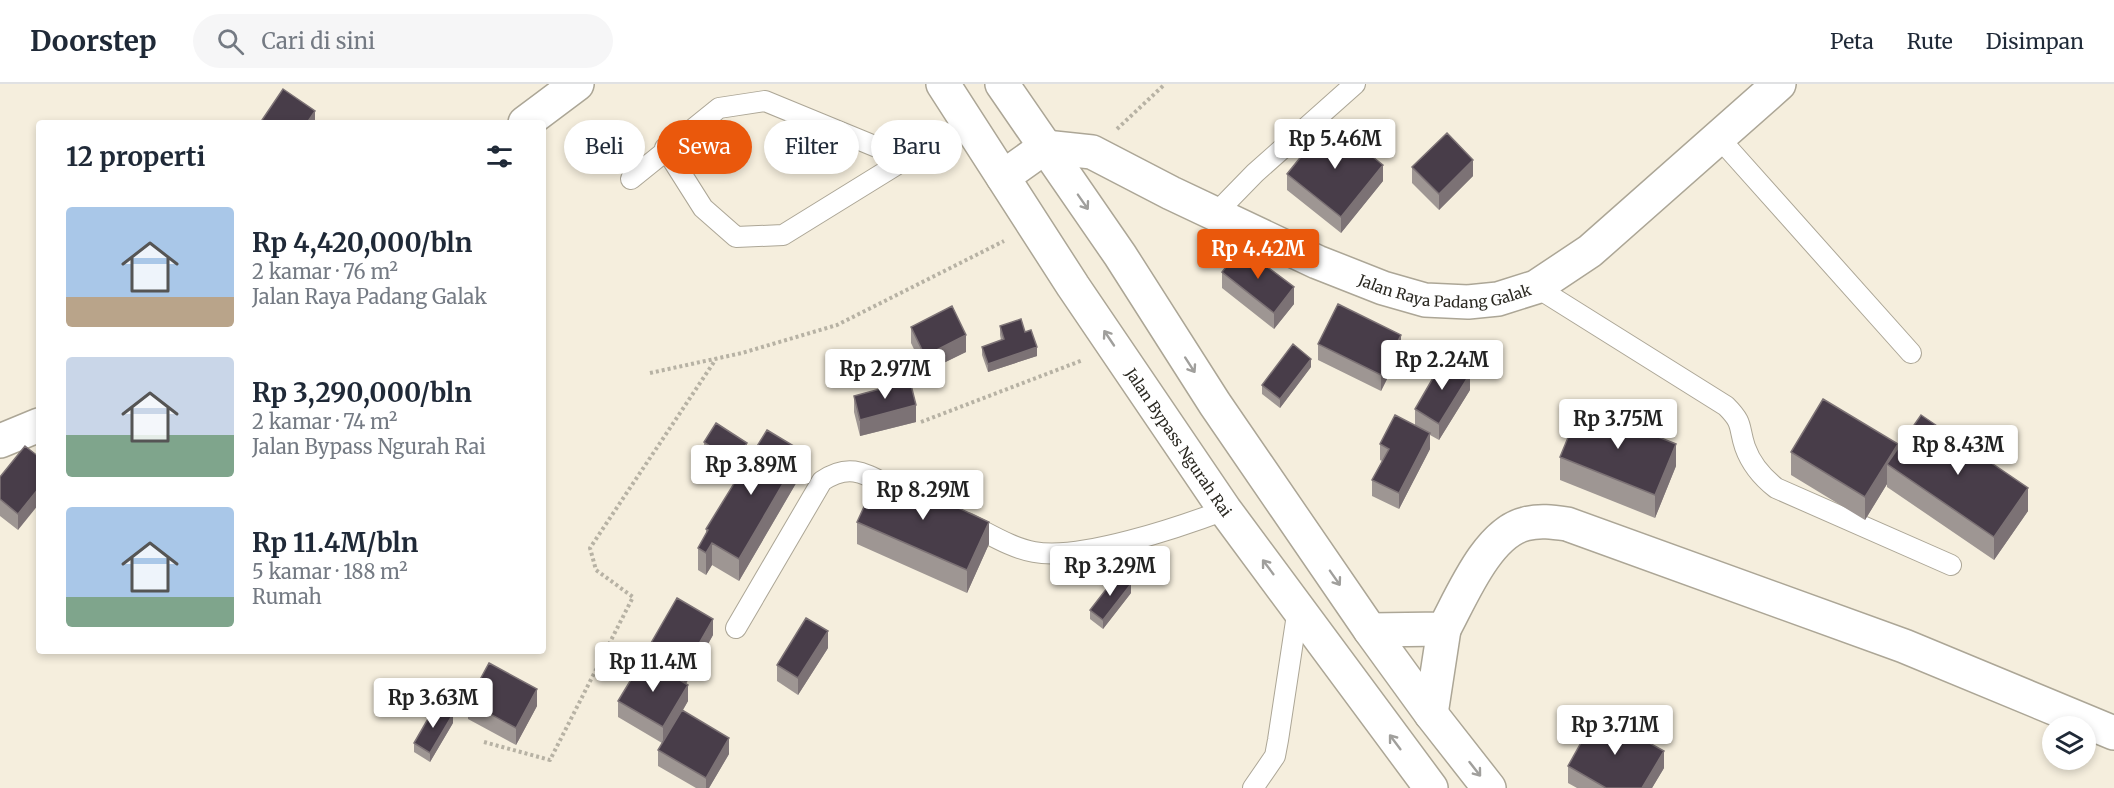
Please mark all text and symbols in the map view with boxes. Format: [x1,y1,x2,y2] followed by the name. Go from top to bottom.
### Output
[193,14,613,68] search box
[30,23,157,59] text: Doorstep
[214,25,247,58] icon: search
[262,27,375,55] text: Cari di sini
[1830,28,1874,55] text: Peta
[1907,28,1953,55] text: Rute
[1986,28,2084,55] text: Disimpan
[1273,119,1397,170] pin: Rp 5.46M
[564,120,645,174] chip: Beli
[657,120,752,174] chip: Sewa
[764,120,859,174] chip: Filter
[871,120,962,174] chip: Baru
[1288,126,1382,151] text: Rp 5.46M
[66,140,205,173] text: 12 properti
[483,140,516,173] icon: filters
[1077,193,1089,209] one-way arrow
[252,226,472,259] text: Rp 4,420,000/bln
[1196,229,1320,280] pin: Rp 4.42M
[114,231,186,303] icon: home
[1211,236,1305,261] text: Rp 4.42M
[252,259,398,284] text: 2 kamar · 76 m²
[1355,269,1534,312] street label: Jalan Raya Padang Galak
[252,284,487,309] text: Jalan Raya Padang Galak
[1103,331,1115,347] one-way arrow
[1380,340,1504,391] pin: Rp 2.24M
[1395,347,1489,372] text: Rp 2.24M
[823,349,947,400] pin: Rp 2.97M
[839,356,931,381] text: Rp 2.97M
[1184,356,1196,373] one-way arrow
[1121,363,1236,520] street label: Jalan Bypass Ngurah Rai
[252,376,472,409] text: Rp 3,290,000/bln
[114,381,186,453] icon: home
[1556,399,1680,450] pin: Rp 3.75M
[1573,406,1663,431] text: Rp 3.75M
[252,409,398,434] text: 2 kamar · 74 m²
[1896,425,2020,476] pin: Rp 8.43M
[1912,432,2004,457] text: Rp 8.43M
[252,434,486,459] text: Jalan Bypass Ngurah Rai
[689,445,813,496] pin: Rp 3.89M
[705,452,797,477] text: Rp 3.89M
[861,470,985,521] pin: Rp 8.29M
[876,477,970,502] text: Rp 8.29M
[252,526,418,559] text: Rp 11.4M/bln
[114,531,186,603] icon: home
[1048,546,1172,597] pin: Rp 3.29M
[1064,553,1156,578] text: Rp 3.29M
[252,559,408,584] text: 5 kamar · 188 m²
[1261,560,1274,576] one-way arrow
[1329,569,1341,586] one-way arrow
[252,584,322,609] text: Rumah
[591,642,715,693] pin: Rp 11.4M
[609,649,697,674] text: Rp 11.4M
[371,678,495,729] pin: Rp 3.63M
[388,685,478,710] text: Rp 3.63M
[1553,705,1677,756] pin: Rp 3.71M
[1571,712,1659,737] text: Rp 3.71M
[2042,716,2096,770] map controls
[2042,716,2096,770] button: layers
[1389,734,1401,750] one-way arrow
[1468,761,1481,777] one-way arrow

